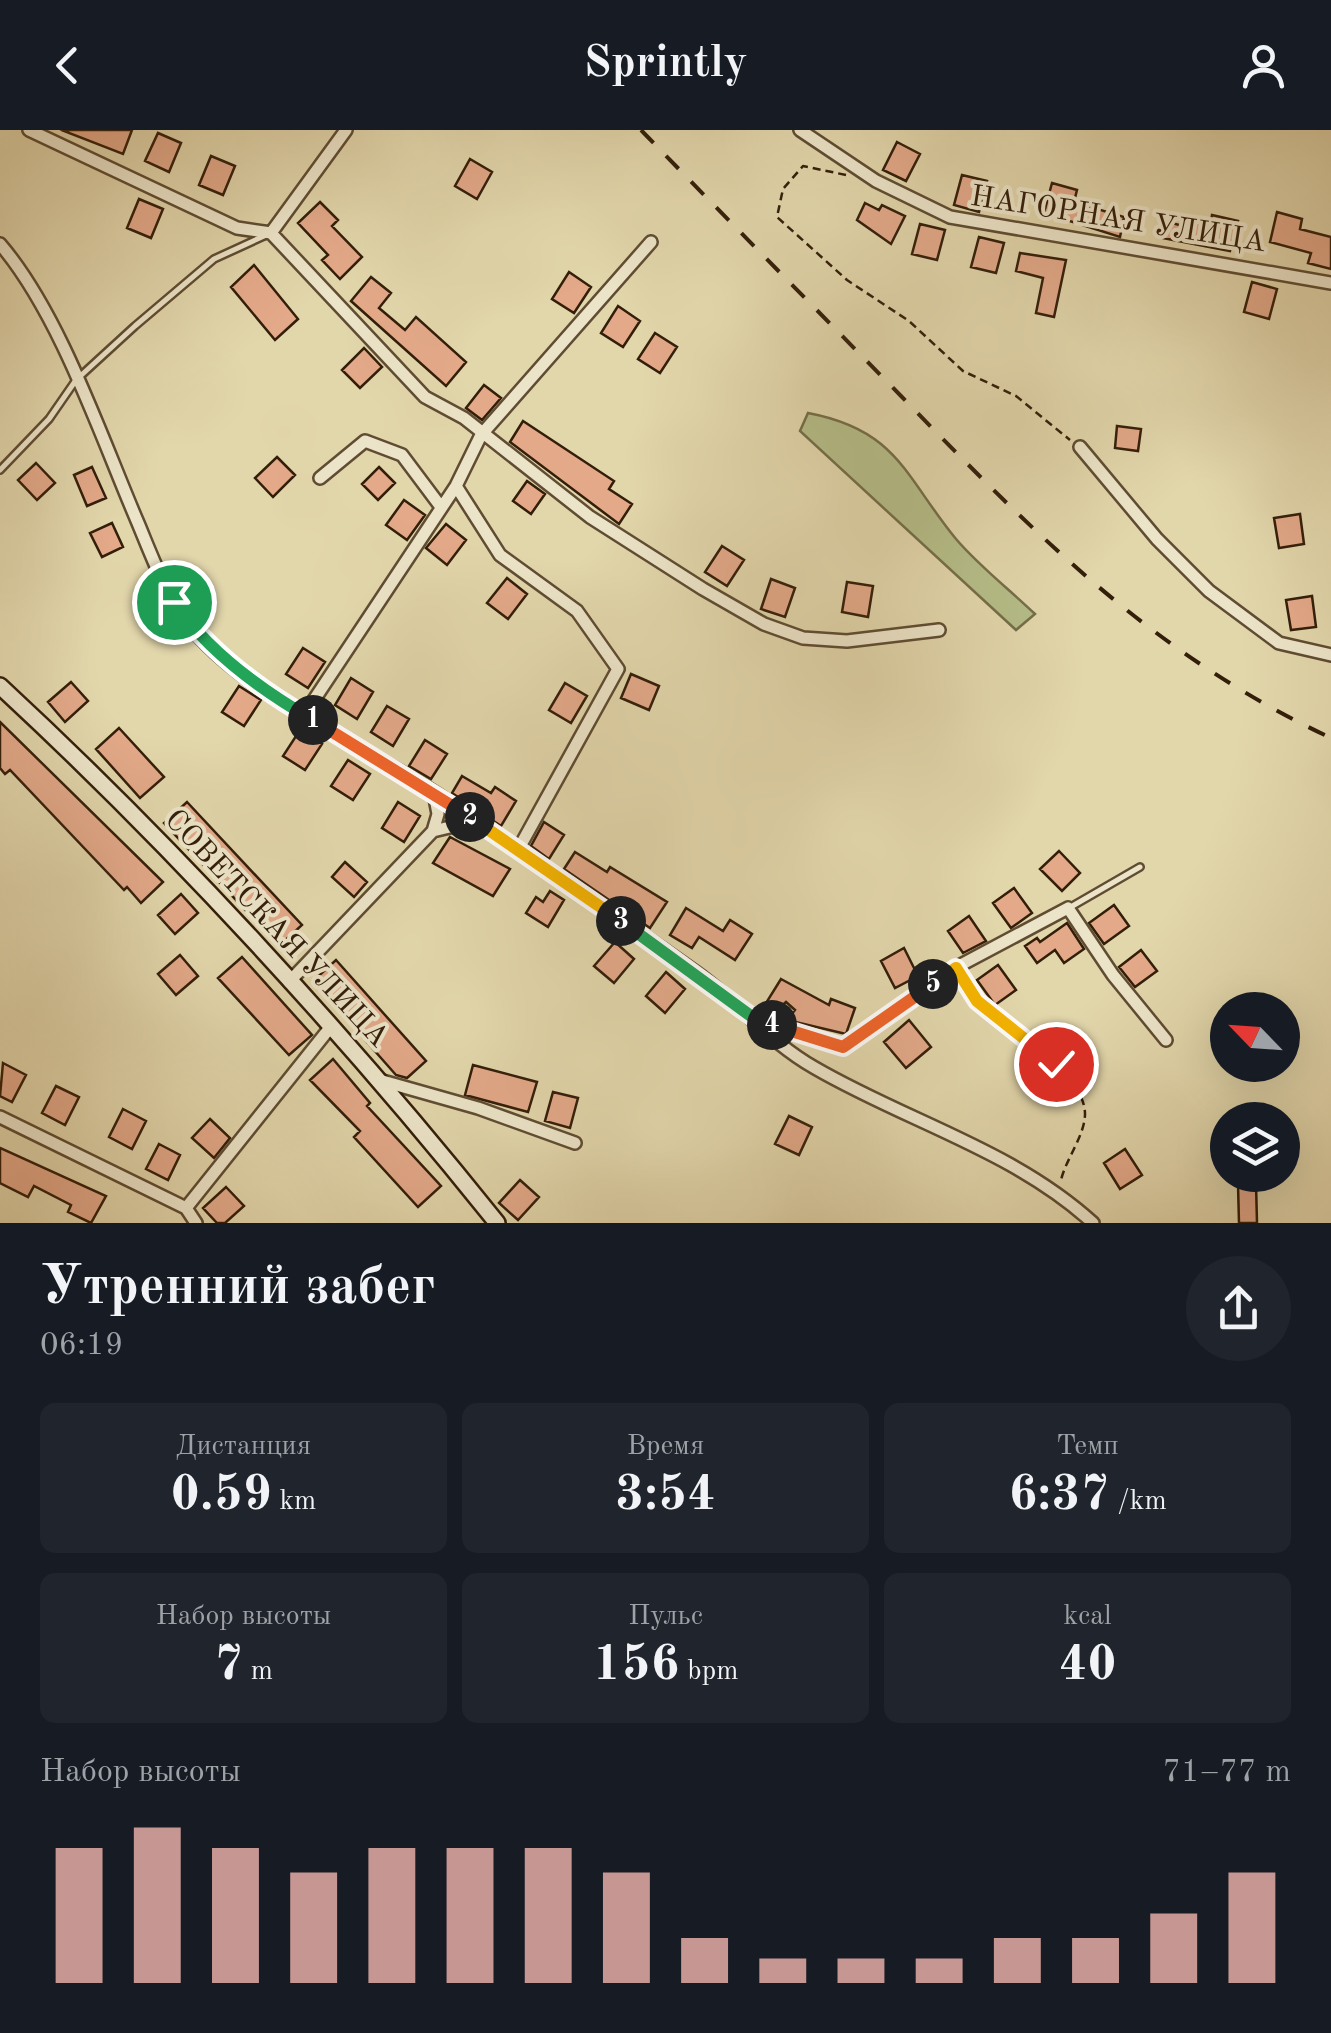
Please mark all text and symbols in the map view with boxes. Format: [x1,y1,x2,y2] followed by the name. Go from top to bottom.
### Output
[40,38,95,93] icon: back
[1236,38,1291,93] icon: person
[583,42,748,87] text: Sprintly
[968,182,1268,258] street label: НАГОРНАЯ УЛИЦА
[132,560,217,645] pin
[147,575,202,630] icon: arrive
[288,695,338,745] pin: 1
[305,706,321,734] text: 1
[445,792,495,842] pin: 2
[462,803,478,831] text: 2
[158,804,394,1054] street label: СОВЕТСКАЯ УЛИЦА
[596,896,646,946] pin: 3
[613,907,629,935] text: 3
[908,959,958,1009] pin: 5
[925,970,941,998] text: 5
[1210,992,1300,1082] north arrow
[1210,992,1300,1192] map controls
[747,1000,797,1050] pin: 4
[764,1011,780,1039] text: 4
[1014,1022,1099,1107] pin
[1029,1037,1084,1092] icon: check
[1210,1102,1300,1192] button: layers
[1186,1256,1291,1361] button: share
[40,1261,436,1316] text: Утренний забег
[40,1330,123,1362] text: 06:19
[176,1433,311,1461] text: Дистанция
[627,1433,704,1461] text: Время
[1056,1433,1119,1461] text: Темп
[171,1471,272,1521] text: 0.59
[615,1471,716,1521] text: 3:54
[1008,1471,1109,1521] text: 6:37
[272,1488,316,1516] text: km
[1109,1488,1167,1516] text: /km
[156,1603,331,1631] text: Набор высоты
[628,1603,703,1631] text: Пульс
[1063,1603,1112,1631] text: kcal
[214,1641,243,1691] text: 7
[593,1641,680,1691] text: 156
[1059,1641,1117,1691] text: 40
[243,1658,273,1686] text: m
[680,1658,738,1686] text: bpm
[40,1757,241,1789] text: Набор высоты
[1163,1757,1291,1789] text: 71–77 m

